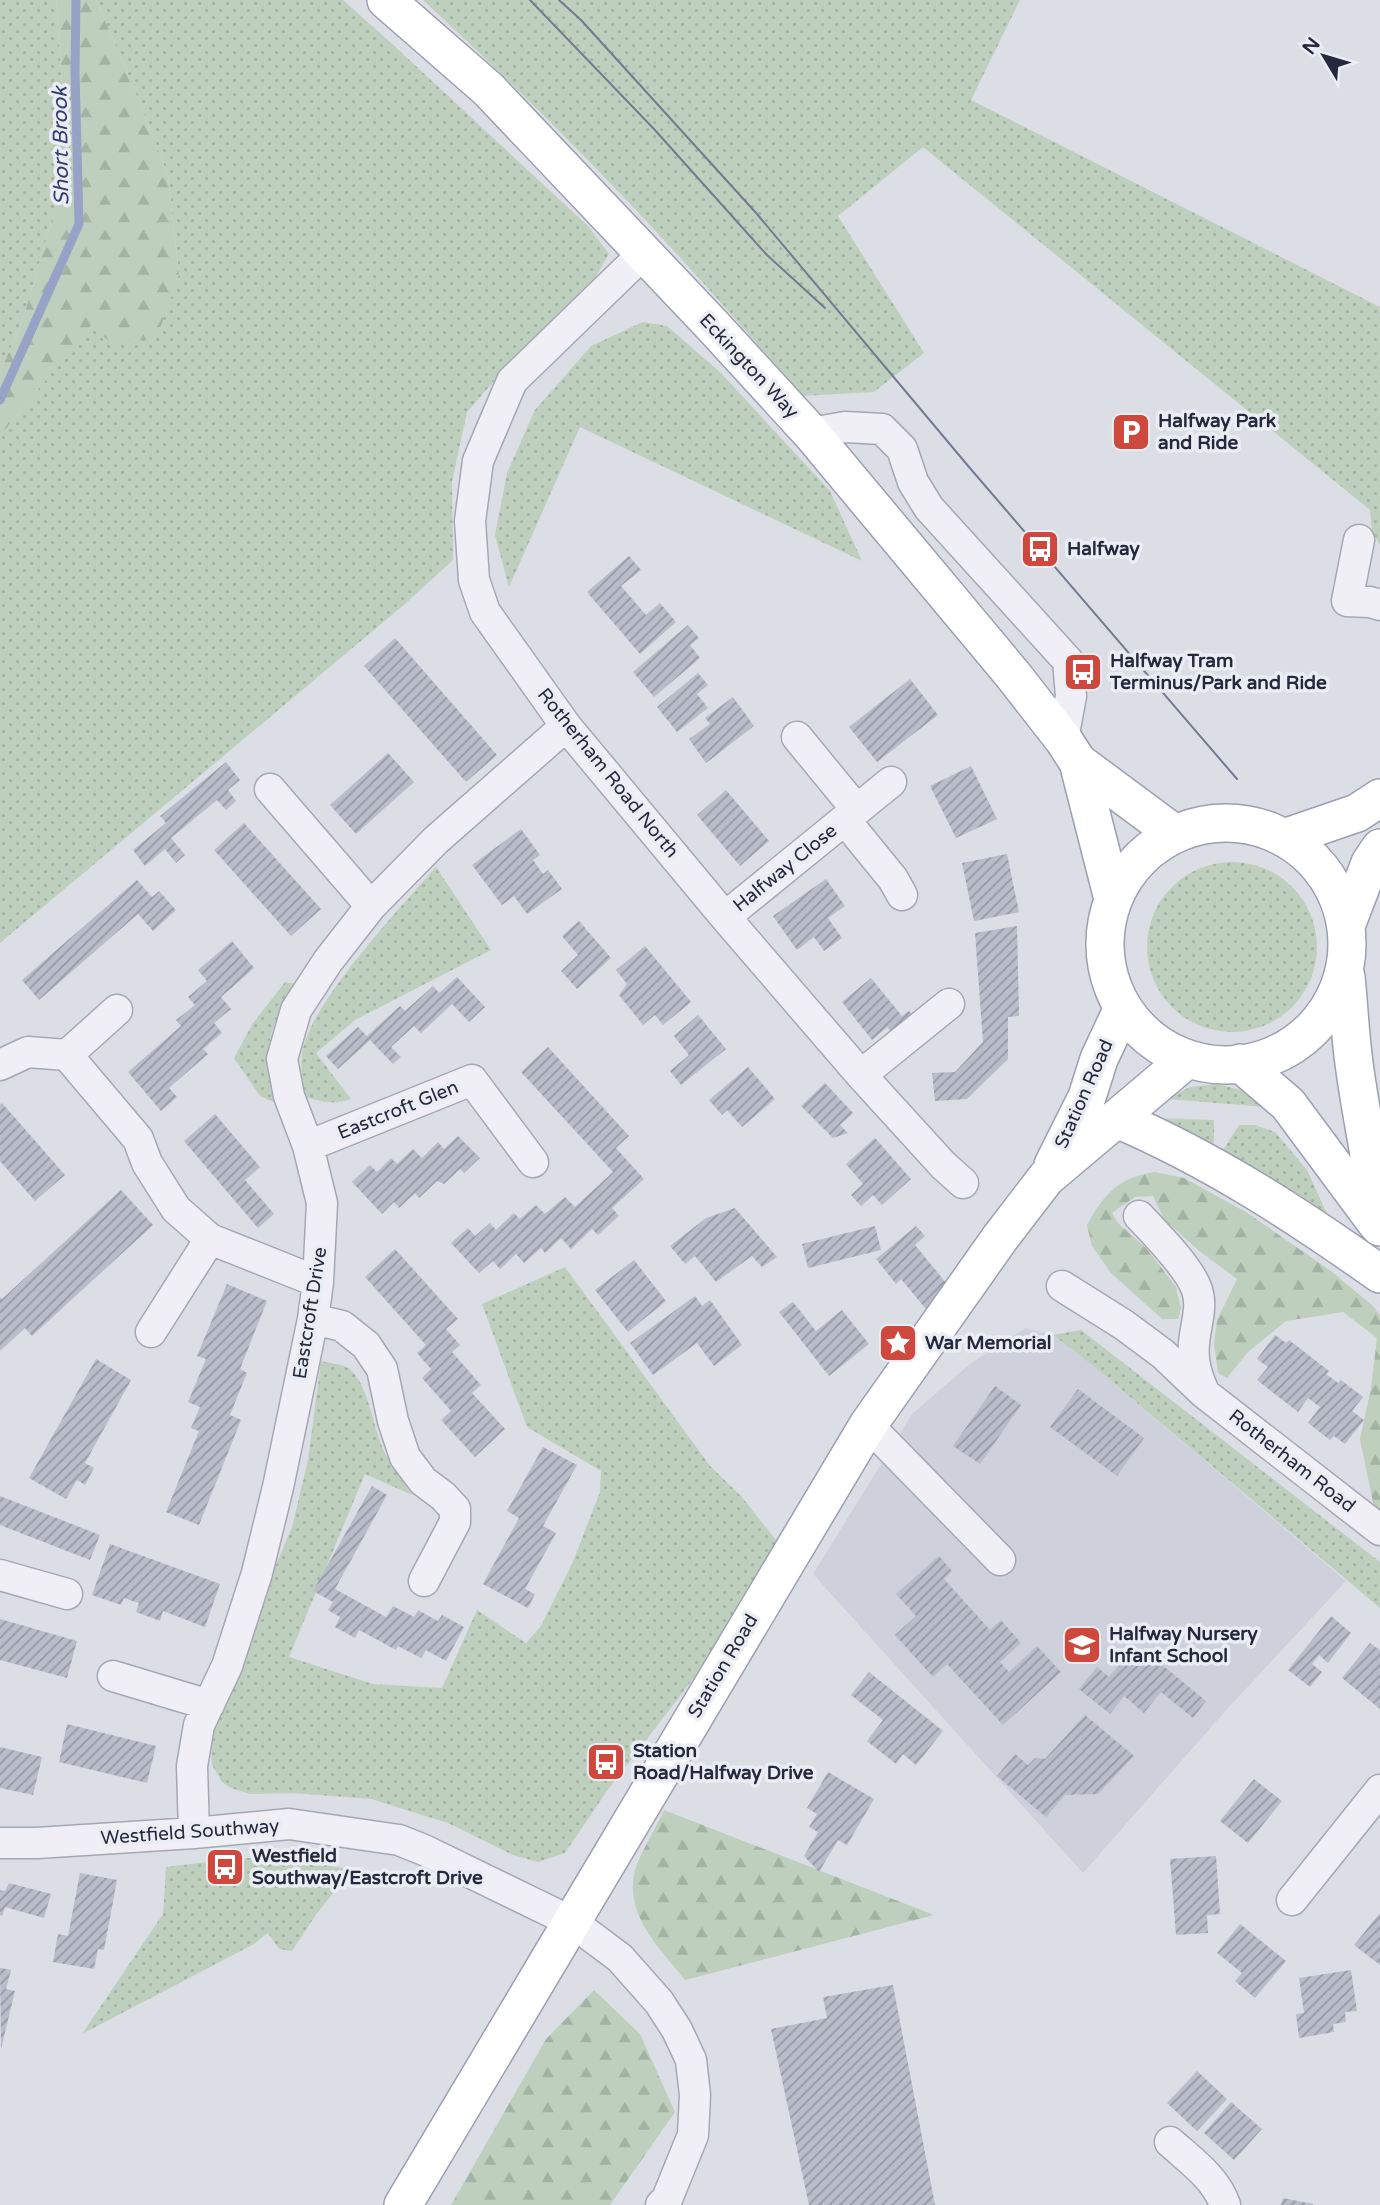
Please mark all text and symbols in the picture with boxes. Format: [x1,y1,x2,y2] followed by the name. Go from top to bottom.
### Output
[1289,21,1359,91] north arrow
[1298,33,1325,59] text: N
[47,85,75,206] water label: Short Brook
[695,309,803,423] street label: Eckington Way
[1158,410,1277,454] place label: Halfway Park and Ride
[1110,411,1152,453] parking icon: Halfway Park and Ride
[1019,528,1061,570] bus stop icon: Halfway
[1067,538,1140,561] place label: Halfway
[1109,650,1327,694] place label: Halfway Tram Terminus/Park and Ride
[1062,651,1104,693] bus stop icon: Halfway Tram Terminus/Park and Ride
[533,684,683,862] street label: Rotherham Road North
[729,819,841,917] street label: Halfway Close
[1050,1036,1118,1152] street label: Station Road
[334,1076,462,1144] street label: Eastcroft Glen
[289,1245,331,1381] street label: Eastcroft Drive
[877,1322,919,1364] place icon: War Memorial
[925,1332,1052,1354] place label: War Memorial
[1224,1405,1360,1517] street label: Rotherham Road
[683,1610,763,1722] street label: Station Road
[1109,1623,1259,1667] place label: Halfway Nursery Infant School
[1061,1624,1103,1666] school or university icon: Halfway Nursery Infant School
[633,1740,814,1785] place label: Station Road/Halfway Drive
[585,1741,627,1783] bus stop icon: Station Road/Halfway Drive
[100,1815,280,1849] street label: Westfield Southway
[252,1845,483,1890] place label: Westfield Southway/Eastcroft Drive
[204,1846,246,1888] bus stop icon: Westfield Southway/Eastcroft Drive

